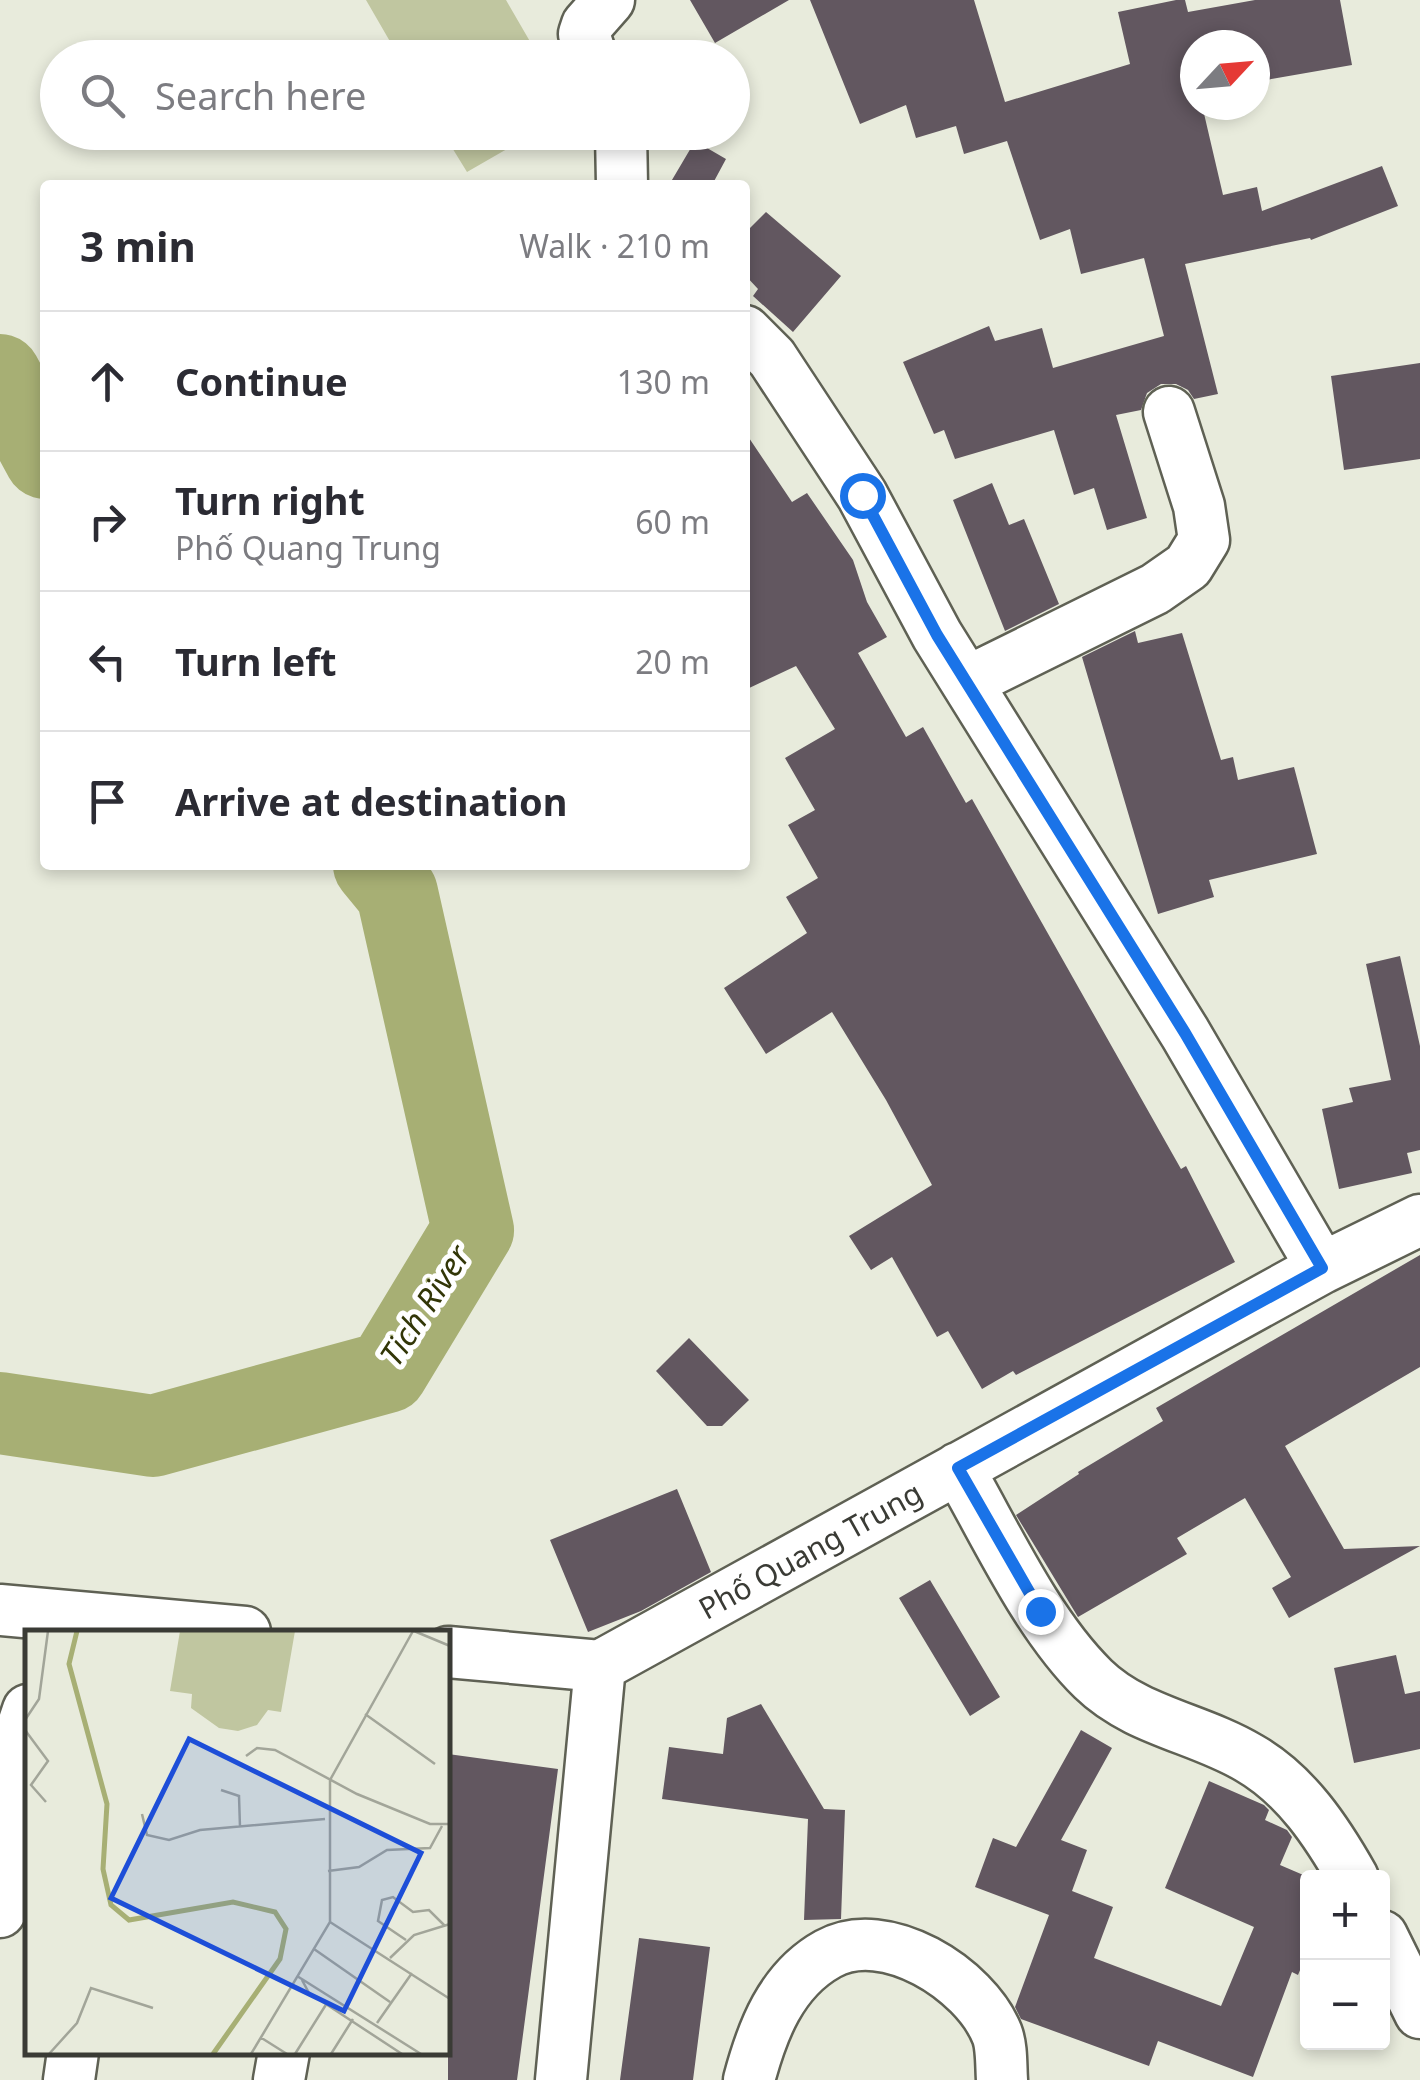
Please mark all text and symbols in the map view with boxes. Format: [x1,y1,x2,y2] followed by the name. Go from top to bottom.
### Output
[1180,30,1270,120] north arrow
[40,40,750,150] search box
[75,68,130,123] icon: search
[155,69,366,121] text: Search here
[80,217,196,274] text: 3 min
[519,224,710,267] text: Walk · 210 m
[80,354,135,409] icon: ahead
[175,355,348,407] text: Continue
[617,360,710,403] text: 130 m
[840,473,886,519] route start
[175,474,365,526] text: Turn right
[80,494,135,549] icon: right
[635,500,710,543] text: 60 m
[175,526,441,569] text: Phố Quang Trung
[80,634,135,689] icon: left
[175,635,337,687] text: Turn left
[635,640,710,683] text: 20 m
[80,774,135,829] icon: arrive
[175,775,567,827] text: Arrive at destination
[369,1235,480,1374] water label: Tich River
[691,1472,929,1628] street label: Phố Quang Trung
[1018,1589,1064,1635] route end
[25,1630,450,2055] inset map
[1300,1870,1390,2050] map controls
[1300,1870,1390,1960] button: +
[1300,1960,1390,2050] button: −

